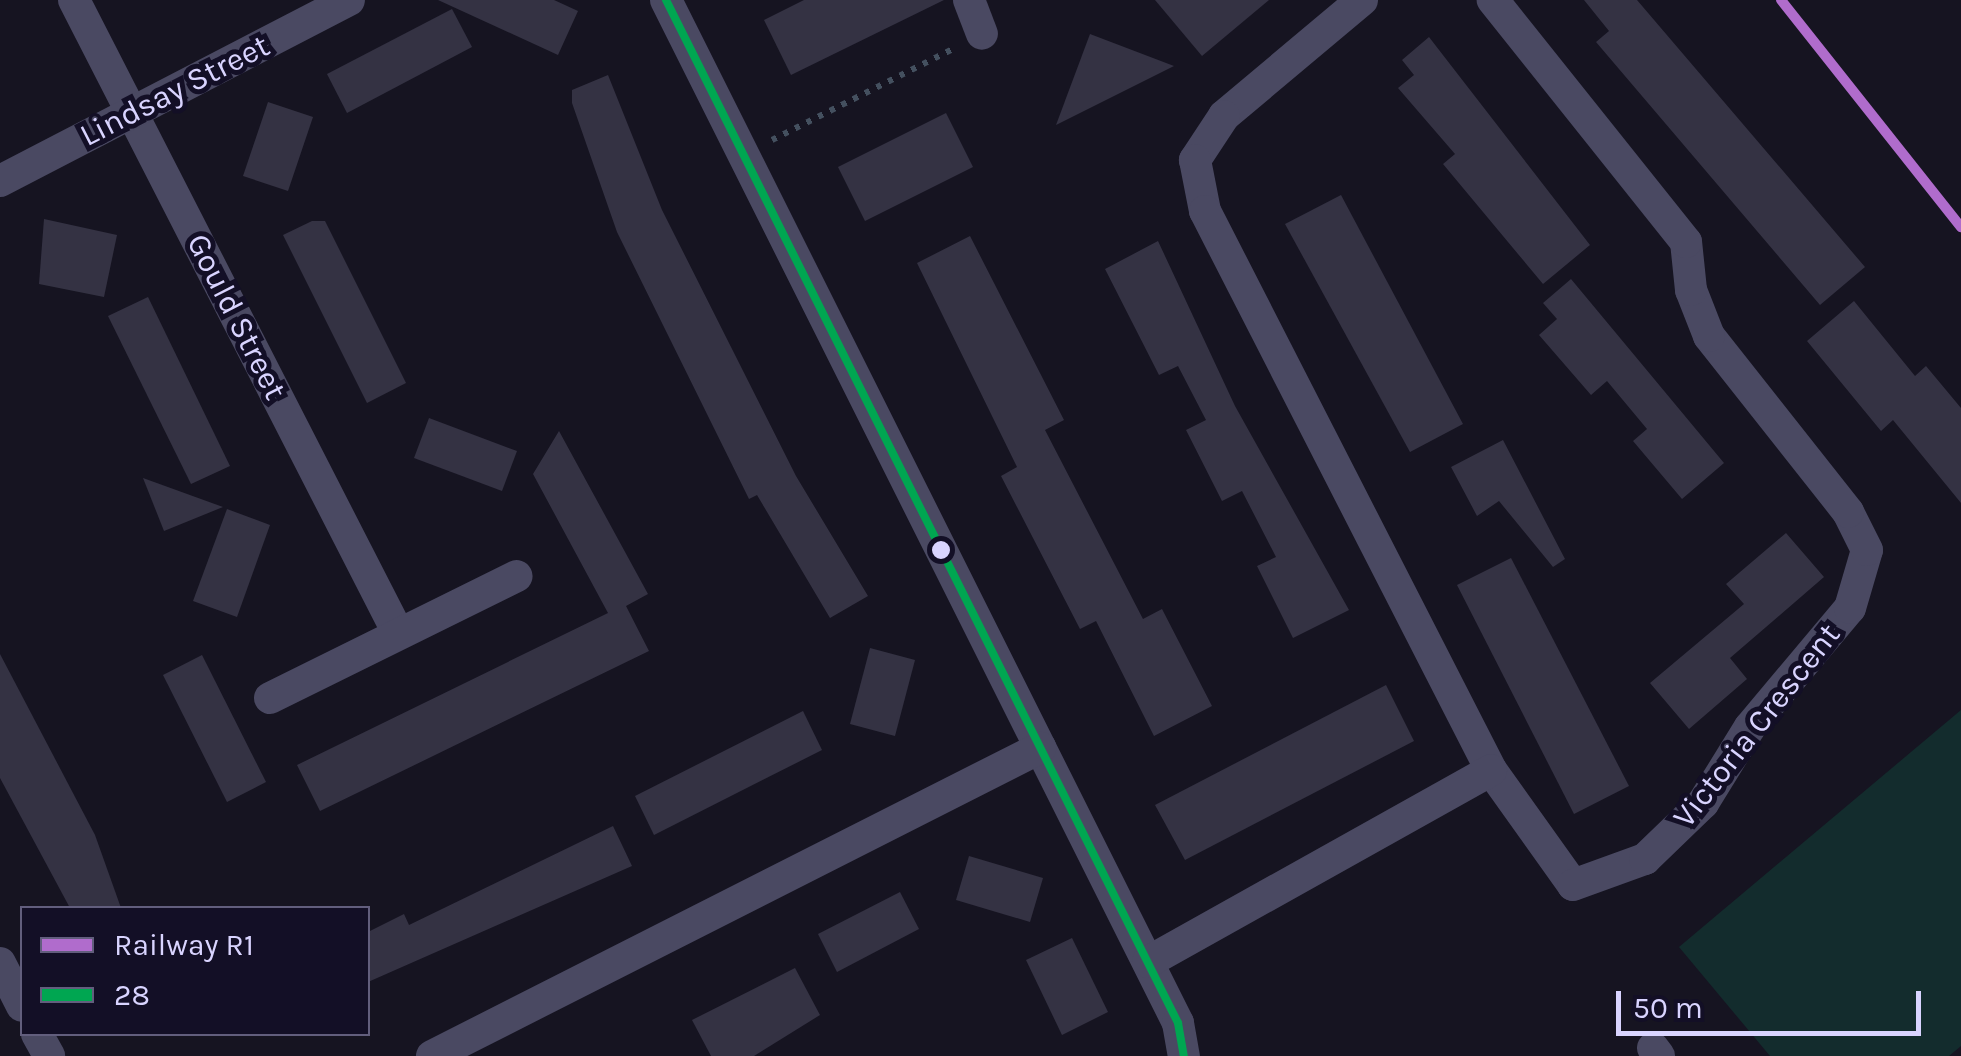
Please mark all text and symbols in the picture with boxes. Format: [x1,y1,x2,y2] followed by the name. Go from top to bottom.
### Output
[74,27,276,155] street label: Lindsay Street
[178,228,294,406] street label: Gould Street
[931,540,951,560] unlabelled marker
[1665,616,1849,836] street label: Victoria Crescent
[20,906,370,1036] legend
[114,927,254,963] text: Railway R1
[1621,971,1926,1033] scale bar
[114,977,150,1013] text: 28
[1633,990,1703,1026] text: 50 m

